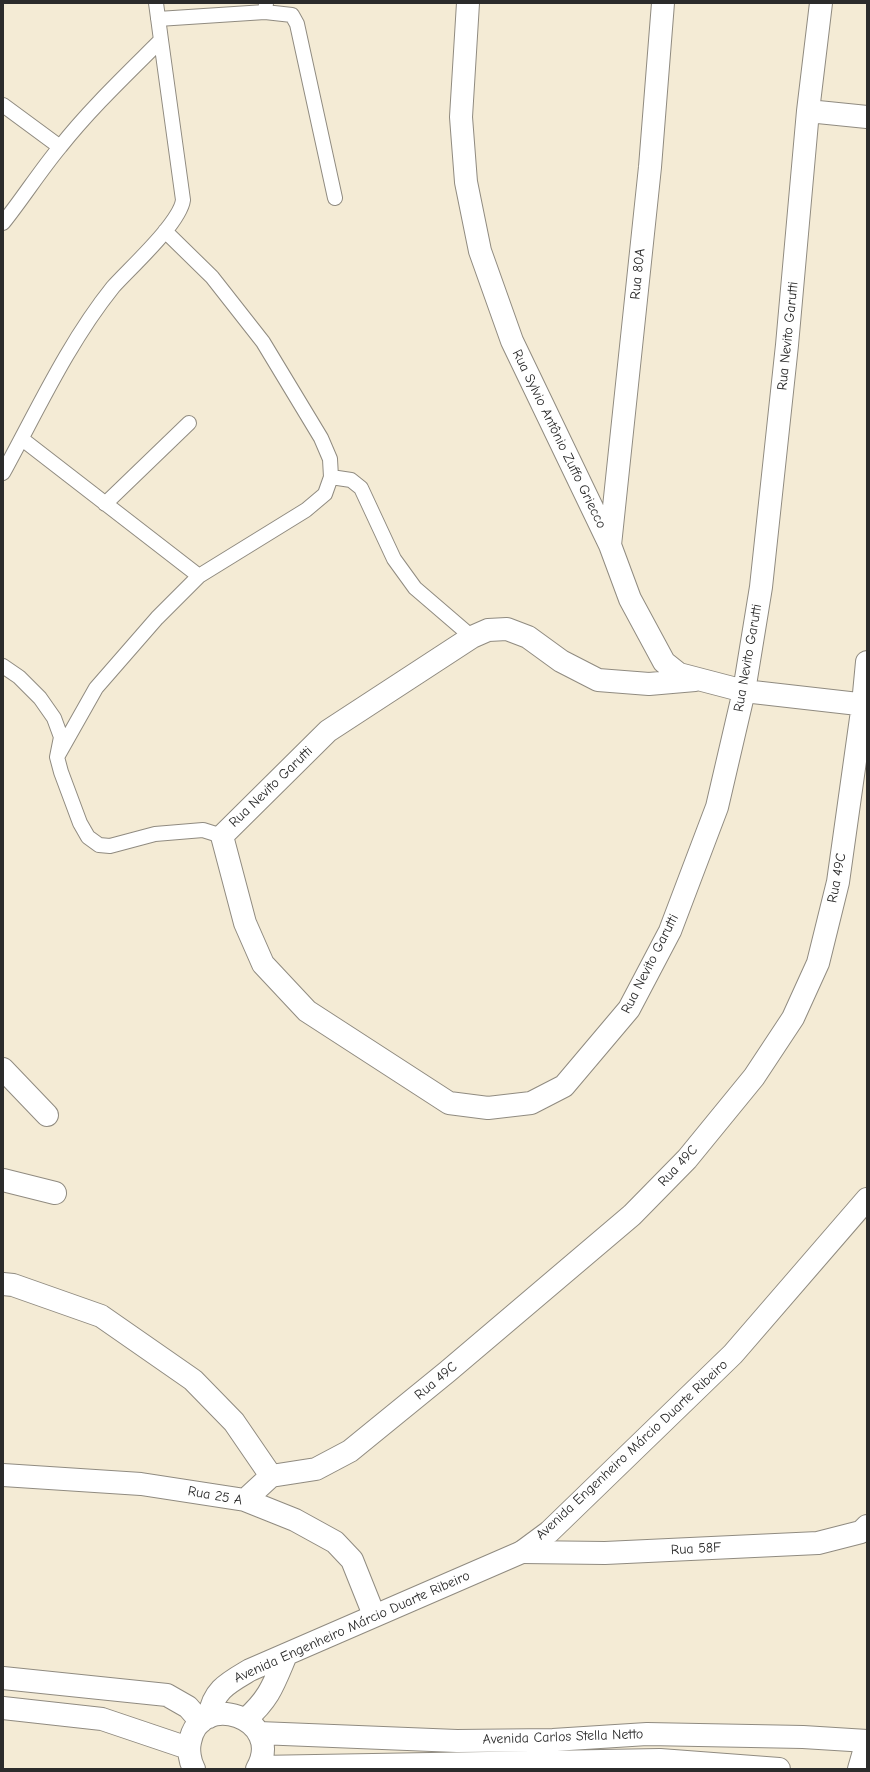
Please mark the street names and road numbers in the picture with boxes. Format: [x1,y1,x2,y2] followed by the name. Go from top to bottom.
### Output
[627,248,649,300] street label: Rua 80A
[774,281,802,391] street label: Rua Nevito Garutti
[508,347,610,531] street label: Rua Sylvio Antônio Zuffo Griecco
[730,603,766,713] street label: Rua Nevito Garutti
[226,743,316,831] street label: Rua Nevito Garutti
[824,852,850,904] street label: Rua 49C
[618,911,682,1017] street label: Rua Nevito Garutti
[655,1142,701,1190] street label: Rua 49C
[532,1356,732,1544] street label: Avenida Engenheiro Márcio Duarte Ribeiro
[411,1358,461,1404] street label: Rua 49C
[186,1483,244,1509] street label: Rua 25 A
[670,1539,722,1559] street label: Rua 58F
[231,1567,473,1687] street label: Avenida Engenheiro Márcio Duarte Ribeiro
[482,1726,644,1748] street label: Avenida Carlos Stella Netto

